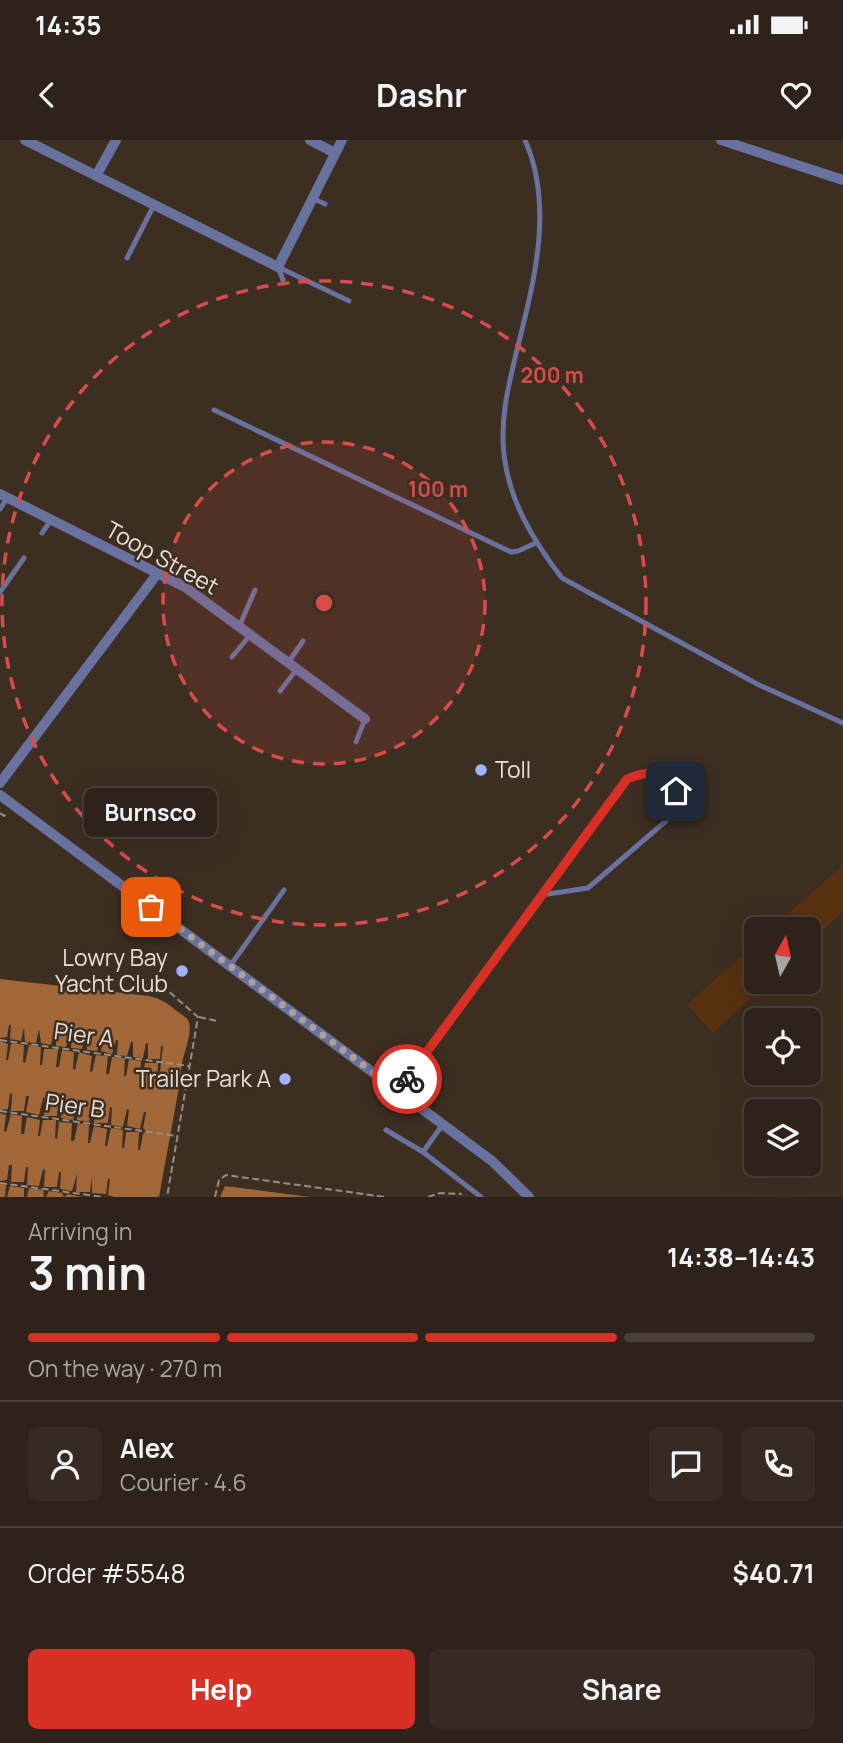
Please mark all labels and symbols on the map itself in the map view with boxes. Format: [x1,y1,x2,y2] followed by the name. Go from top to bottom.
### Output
[520,361,584,389] text: 200 m
[408,475,468,503] text: 100 m
[100,513,225,601] street label: Toop Street
[312,591,336,615] centre of rings
[495,753,531,785] place label: Toll
[646,761,706,821] pin
[473,762,489,778] marker: Toll
[85,788,218,837] callout: Burnsco
[121,877,181,937] pin
[744,917,821,994] north arrow
[55,941,168,999] place label: Lowry Bay Yacht Club
[174,963,190,979] marker: Lowry Bay Yacht Club
[52,1014,117,1054] street label: Pier A
[372,1044,442,1114] courier
[136,1062,271,1094] place label: Trailer Park A
[277,1071,293,1087] marker: Trailer Park A
[43,1085,107,1125] street label: Pier B

